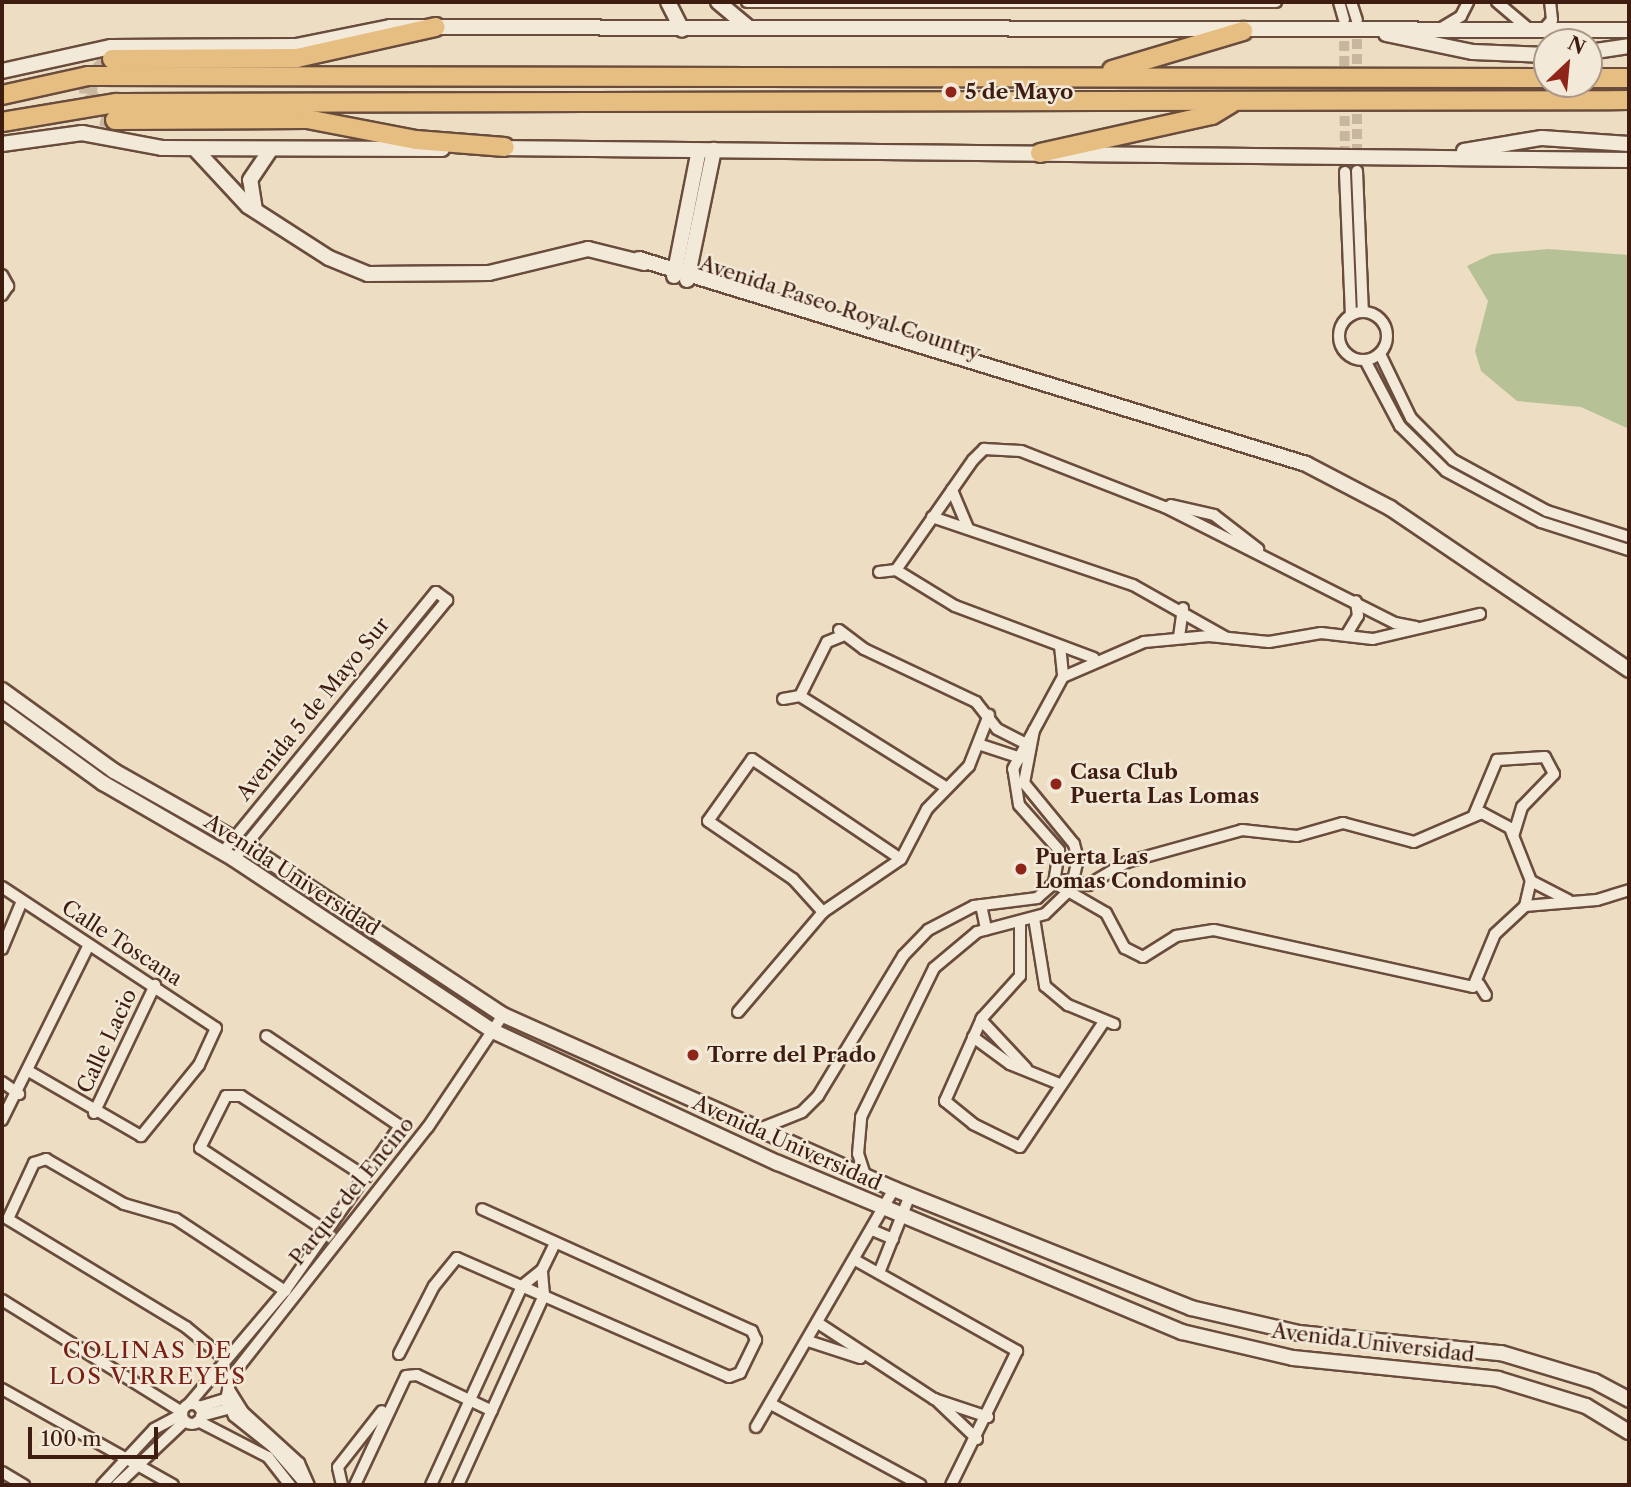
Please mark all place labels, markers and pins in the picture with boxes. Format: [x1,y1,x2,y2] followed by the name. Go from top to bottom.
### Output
[965,79,1073,105] place label: 5 de Mayo
[943,84,959,100] marker: 5 de Mayo
[1070,759,1259,809] place label: Casa Club Puerta Las Lomas
[1048,776,1064,792] marker: Casa Club Puerta Las Lomas
[1035,844,1247,894] place label: Puerta Las Lomas Condominio
[1013,861,1029,877] marker: Puerta Las Lomas Condominio
[707,1042,876,1068] place label: Torre del Prado
[685,1047,701,1063] marker: Torre del Prado

